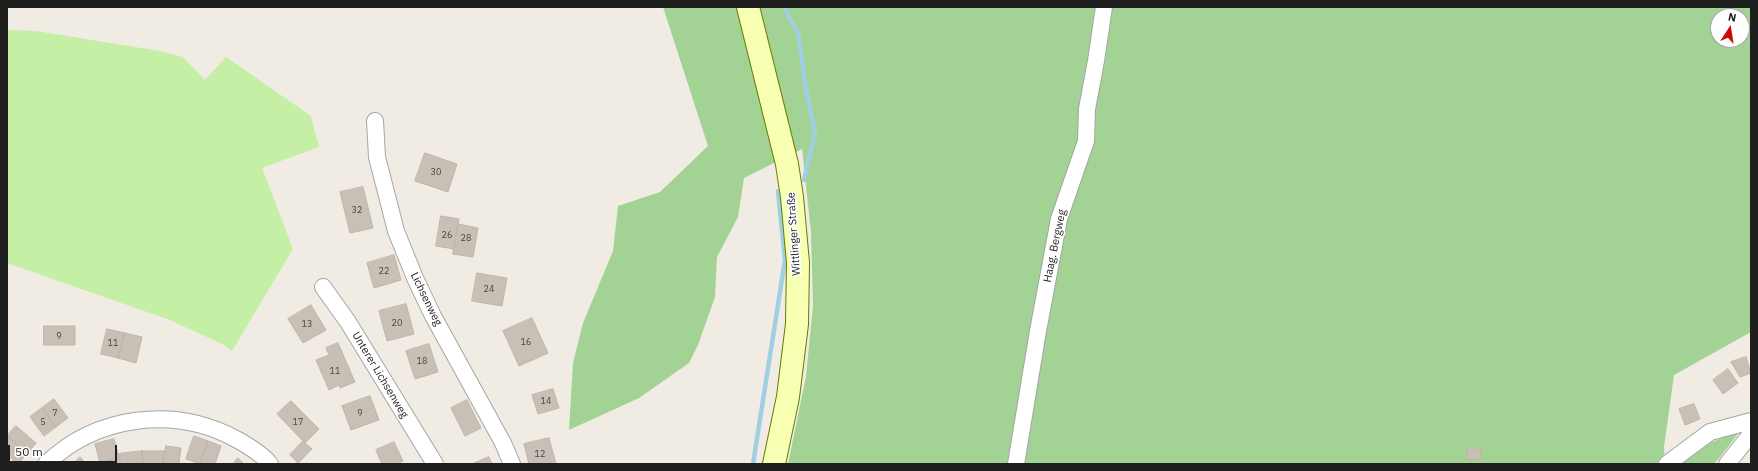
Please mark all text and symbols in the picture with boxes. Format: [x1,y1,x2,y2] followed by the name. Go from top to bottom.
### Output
[1710,8,1750,48] north arrow
[1727,10,1738,25] text: N
[431,167,441,177] house number: 30
[784,192,804,276] street label: Wittlinger Straße
[352,205,362,215] house number: 32
[1041,208,1069,284] street label: Haag. Bergweg
[442,230,452,240] house number: 26
[461,233,471,243] house number: 28
[379,266,389,276] house number: 22
[407,270,445,328] street label: Lichsenweg
[484,284,494,294] house number: 24
[392,318,402,328] house number: 20
[302,319,312,329] house number: 13
[349,330,411,420] street label: Unterer Lichsenweg
[56,331,62,341] house number: 9
[521,337,531,347] house number: 16
[108,338,118,348] house number: 11
[417,356,427,366] house number: 18
[330,366,340,376] house number: 11
[541,396,551,406] house number: 14
[52,408,58,418] house number: 7
[357,408,363,418] house number: 9
[40,417,46,427] house number: 5
[293,417,303,427] house number: 17
[10,437,119,463] scale bar
[15,444,43,459] text: 50 m
[535,449,545,459] house number: 12

